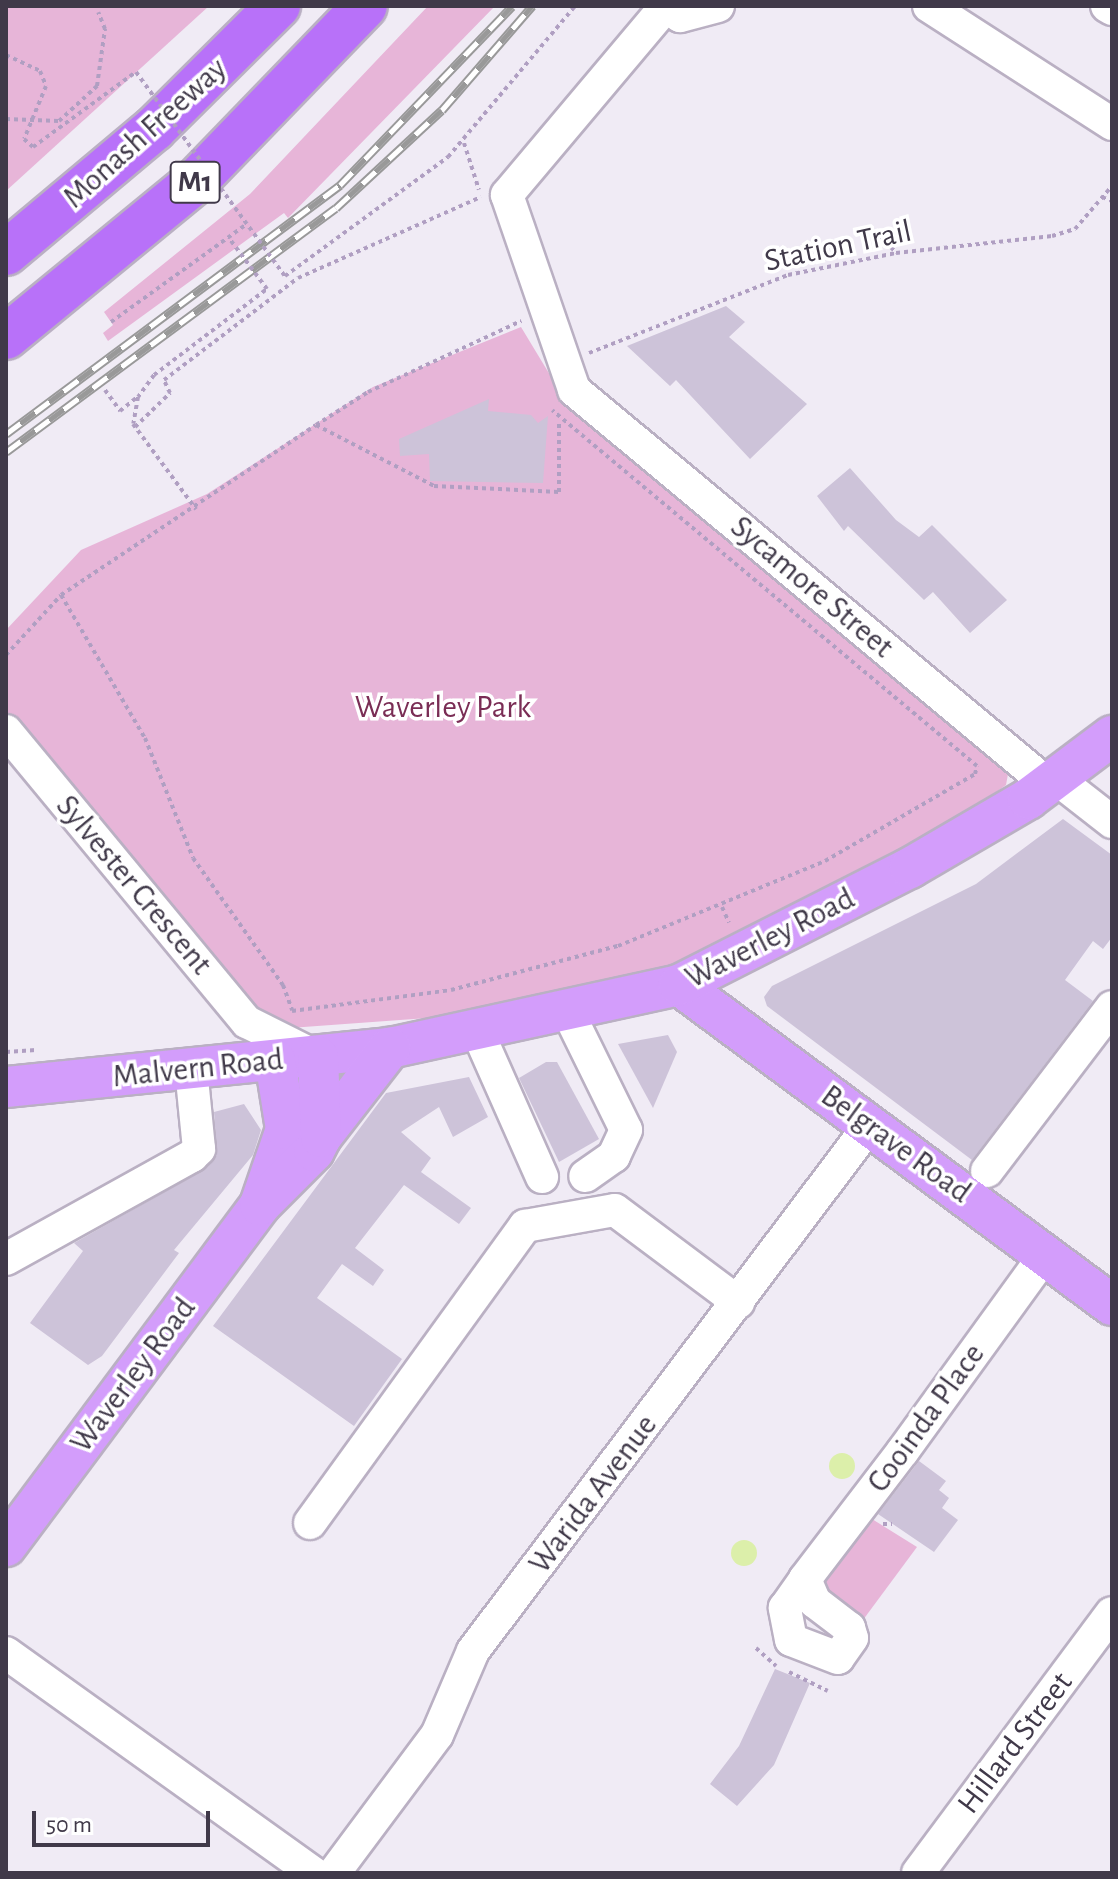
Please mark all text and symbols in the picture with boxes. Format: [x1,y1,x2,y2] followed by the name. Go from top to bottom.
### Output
[55,50,235,216] street label: Monash Freeway
[169,156,221,208] road number: M1
[761,212,915,280] street label: Station Trail
[723,508,901,666] street label: Sycamore Street
[355,688,531,726] park label: Waverley Park
[48,787,220,983] street label: Sylvester Crescent
[679,879,861,997] street label: Waverley Road
[111,1040,285,1096] street label: Malvern Road
[813,1077,979,1211] street label: Belgrave Road
[62,1290,204,1460] street label: Waverley Road
[859,1336,993,1500] street label: Cooinda Place
[521,1407,665,1581] street label: Warida Avenue
[949,1665,1081,1821] street label: Hillard Street
[36,1795,214,1845] scale bar
[46,1813,92,1837] text: 50 m

